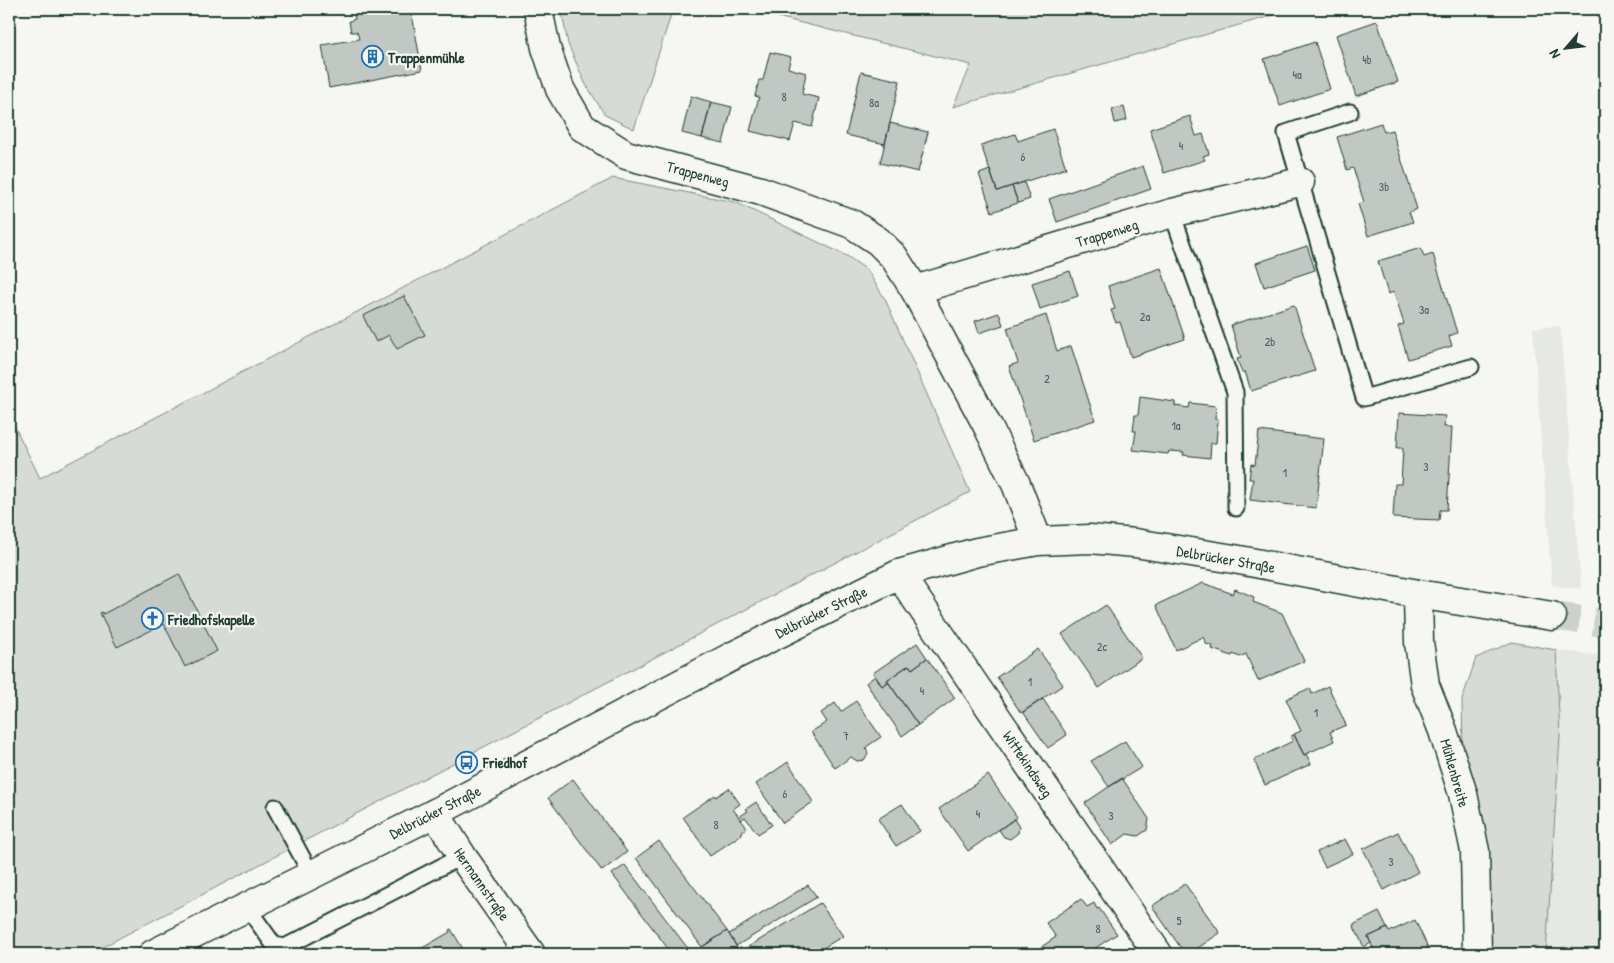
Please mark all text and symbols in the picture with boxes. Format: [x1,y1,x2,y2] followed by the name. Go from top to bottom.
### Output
[1542,22,1592,72] north arrow
[360,45,384,69] building icon: Trappenmühle
[1544,46,1564,62] text: N
[387,47,465,69] place label: Trappenmühle
[1362,51,1372,68] house number: 4b
[1292,66,1302,83] house number: 4a
[781,88,787,105] house number: 8
[869,94,879,111] house number: 8a
[1179,137,1184,154] house number: 4
[1021,148,1026,165] house number: 6
[664,156,732,192] street label: Trappenweg
[1379,178,1389,195] house number: 3b
[1073,214,1141,252] street label: Trappenweg
[1419,301,1429,318] house number: 3a
[1140,308,1150,325] house number: 2a
[1265,333,1275,350] house number: 2b
[1044,370,1050,387] house number: 2
[1171,417,1181,434] house number: 1a
[1423,458,1429,475] house number: 3
[1283,464,1287,481] house number: 1
[1175,540,1277,578] street label: Delbrücker Straße
[772,581,871,643] street label: Delbrücker Straße
[140,607,164,631] church icon: Friedhofskapelle
[167,609,255,631] place label: Friedhofskapelle
[1097,638,1107,655] house number: 2c
[1028,673,1032,690] house number: 1
[920,682,925,699] house number: 4
[1314,704,1318,721] house number: 1
[998,726,1058,802] street label: Wittekindsweg
[843,727,849,744] house number: 7
[1435,736,1475,810] street label: Mühlenbreite
[455,750,479,774] bus stop icon: Friedhof
[482,752,528,773] place label: Friedhof
[386,780,484,844] street label: Delbrücker Straße
[783,785,788,802] house number: 6
[976,805,981,822] house number: 4
[1108,807,1114,824] house number: 3
[713,816,719,833] house number: 8
[449,843,515,925] street label: Hermannstraße
[1388,853,1394,870] house number: 3
[1176,912,1182,929] house number: 5
[1095,920,1101,937] house number: 8

